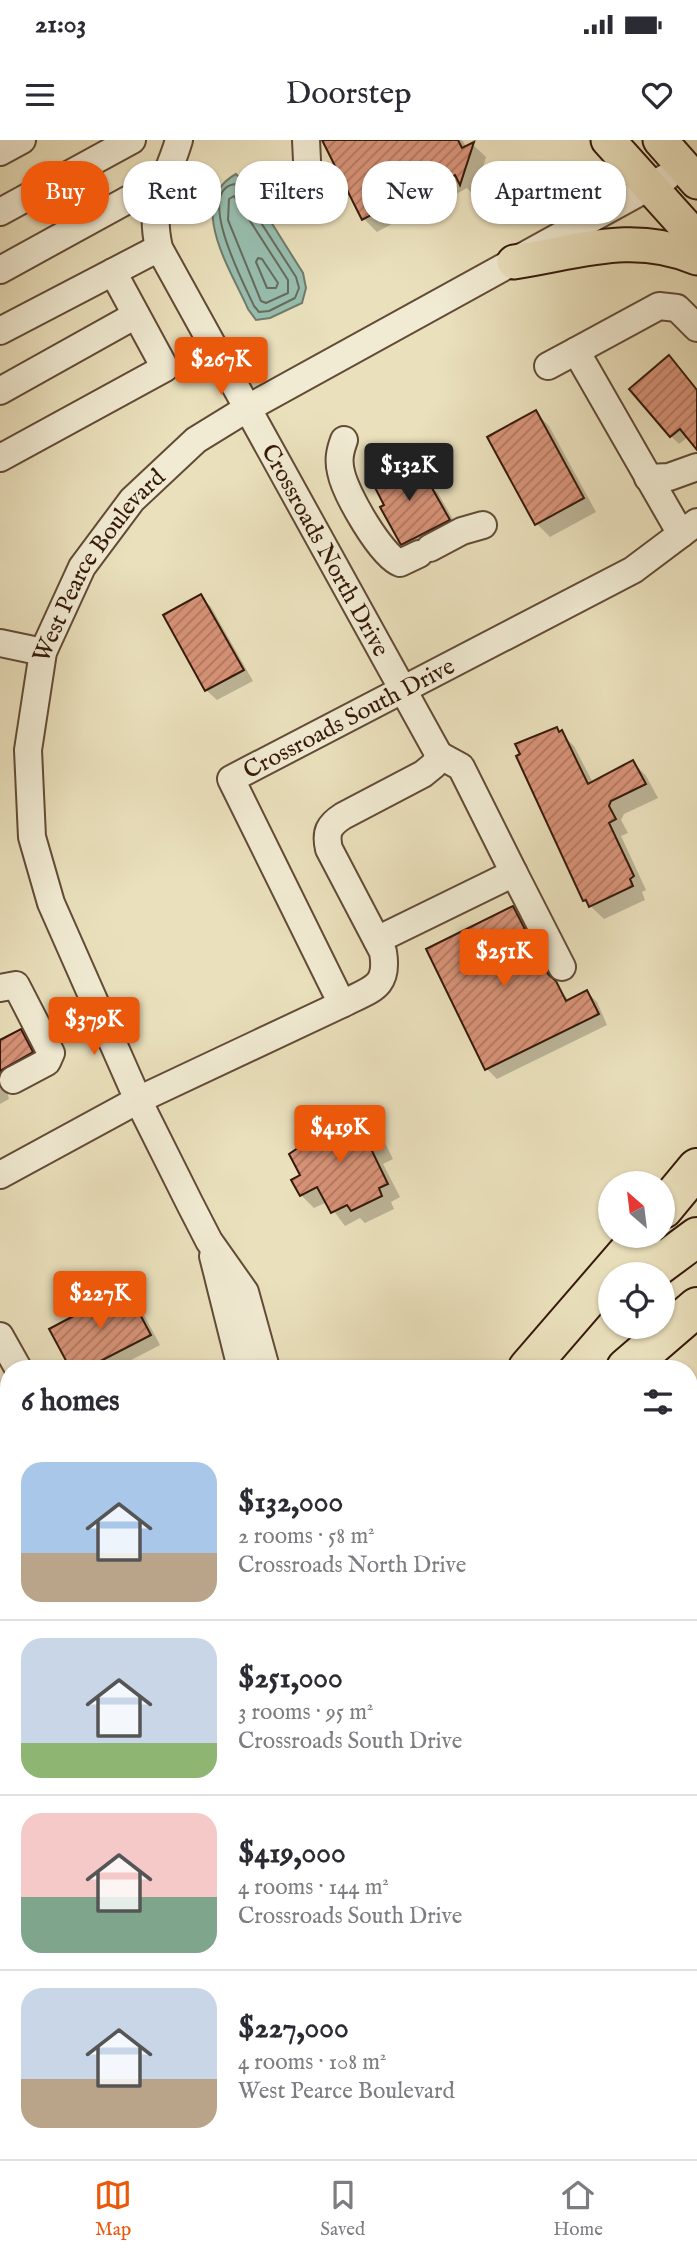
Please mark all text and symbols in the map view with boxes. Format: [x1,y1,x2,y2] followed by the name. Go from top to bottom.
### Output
[35,8,86,41] text: 21:03
[285,74,412,115] text: Doorstep
[21,76,59,114] icon: menu
[638,76,676,114] icon: heart
[21,161,109,224] chip: Buy
[123,161,221,224] chip: Rent
[235,161,348,224] chip: Filters
[362,161,457,224] chip: New
[471,161,626,224] chip: Apartment
[172,338,270,397] pin: $267K
[191,345,251,374] text: $267K
[253,439,396,662] street label: Crossroads North Drive
[360,444,458,503] pin: $132K
[380,451,438,480] text: $132K
[26,463,173,668] street label: West Pearce Boulevard
[238,651,460,787] street label: Crossroads South Drive
[455,930,553,989] pin: $251K
[476,937,533,966] text: $251K
[45,998,143,1057] pin: $379K
[65,1005,123,1034] text: $379K
[291,1105,389,1165] pin: $419K
[310,1113,370,1142] text: $419K
[598,1171,676,1248] north arrow
[598,1171,675,1339] map controls
[598,1262,675,1339] button: locate
[51,1272,149,1331] pin: $227K
[69,1279,131,1308] text: $227K
[21,1383,120,1421] text: 6 homes
[639,1383,677,1421] icon: filters
[238,1484,343,1522] text: $132,000
[77,1490,161,1574] icon: home
[238,1522,375,1551] text: 2 rooms · 58 m²
[238,1551,466,1580] text: Crossroads North Drive
[238,1660,343,1698] text: $251,000
[77,1666,161,1750] icon: home
[238,1698,373,1727] text: 3 rooms · 95 m²
[238,1727,462,1756] text: Crossroads South Drive
[238,1835,346,1873] text: $419,000
[77,1841,161,1925] icon: home
[238,1873,389,1902] text: 4 rooms · 144 m²
[238,1902,462,1931] text: Crossroads South Drive
[238,2010,349,2048] text: $227,000
[77,2016,161,2100] icon: home
[238,2048,386,2077] text: 4 rooms · 108 m²
[238,2077,455,2106] text: West Pearce Boulevard
[94,2176,132,2242] tab: Map
[320,2176,365,2242] tab: Saved
[553,2176,603,2242] tab: Home

